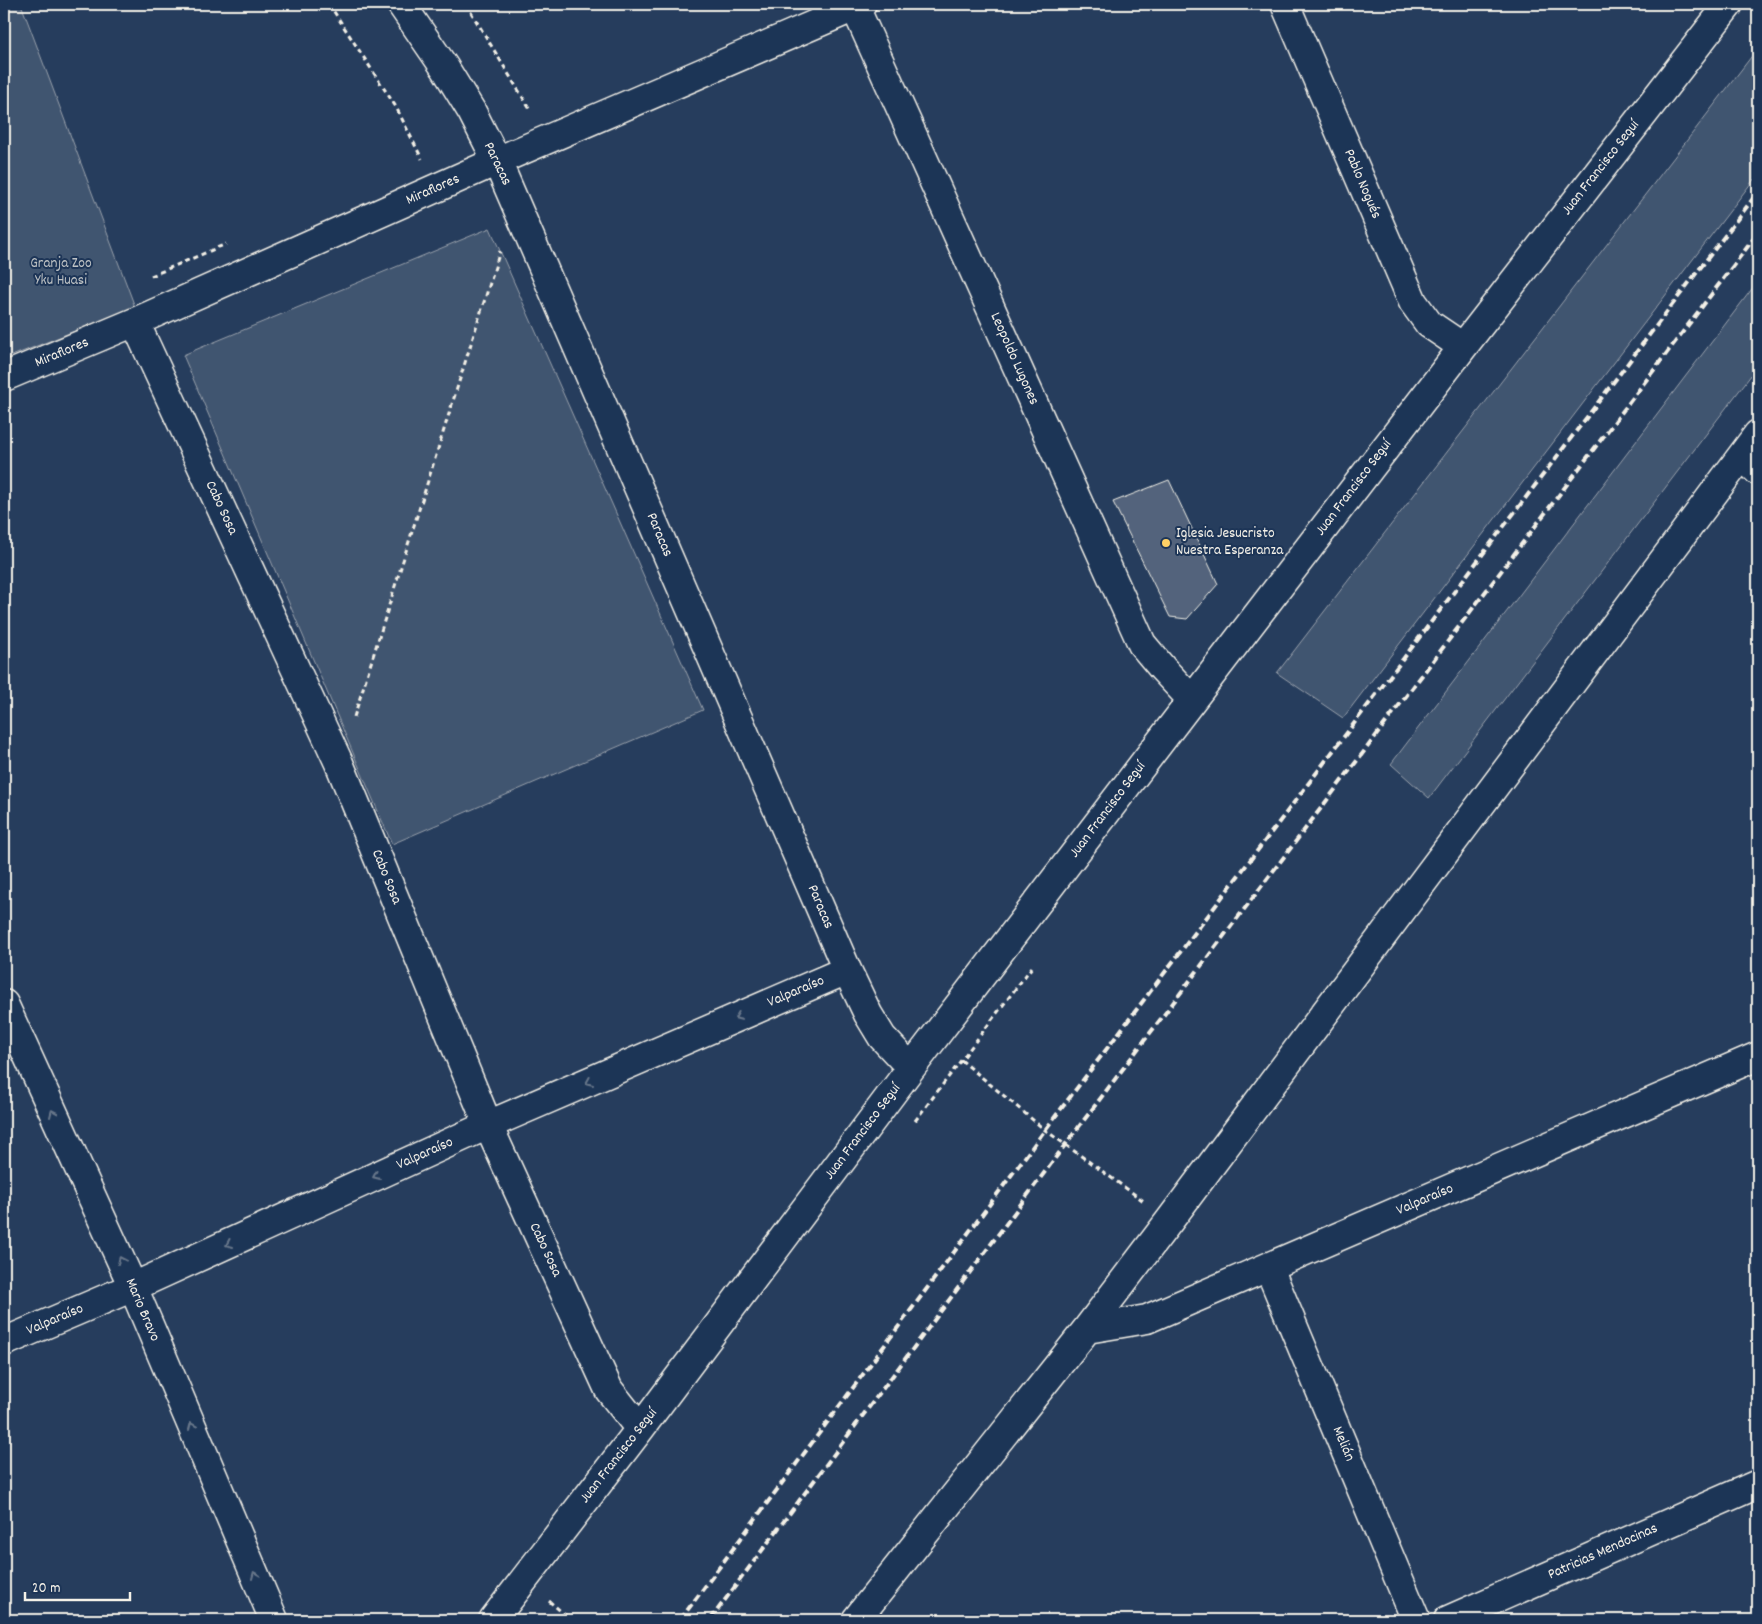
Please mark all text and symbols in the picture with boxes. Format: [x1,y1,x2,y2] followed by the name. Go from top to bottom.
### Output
[1557,115,1646,220] street label: Juan Francisco Seguí
[477,139,517,189] street label: Paracas
[1337,146,1387,222] street label: Pablo Nogués
[403,168,463,212] street label: Miraflores
[30,253,92,292] park label: Granja Zoo Yku Huasi
[984,309,1044,409] street label: Leopoldo Lugones
[32,332,92,374] street label: Miraflores
[1310,434,1398,541] street label: Juan Francisco Seguí
[199,477,244,540] street label: Cabo Sosa
[640,510,678,560] street label: Paracas
[1176,523,1284,562] place label: Iglesia Jesucristo Nuestra Esperanza
[1160,537,1172,549] marker: Iglesia Jesucristo Nuestra Esperanza
[1064,756,1152,863] street label: Juan Francisco Seguí
[365,846,407,909] street label: Cabo Sosa
[801,882,839,932] street label: Paracas
[764,970,828,1014] street label: Valparaíso
[734,1011,743,1022] one-way arrow
[585,1075,594,1086] one-way arrow
[819,1078,907,1185] street label: Juan Francisco Seguí
[50,1109,60,1118] one-way arrow
[393,1132,457,1176] street label: Valparaíso
[372,1170,381,1181] one-way arrow
[1393,1178,1457,1222] street label: Valparaíso
[523,1219,568,1282] street label: Cabo Sosa
[225,1237,234,1248] one-way arrow
[116,1256,127,1265] one-way arrow
[119,1275,165,1345] street label: Mario Bravo
[23,1298,87,1342] street label: Valparaíso
[575,1403,664,1508] street label: Juan Francisco Seguí
[187,1422,198,1431] one-way arrow
[1326,1423,1360,1465] street label: Melián
[1544,1518,1662,1586] street label: Patricias Mendocinas
[25,1569,130,1601] scale bar
[251,1571,262,1580] one-way arrow
[32,1578,60,1600] text: 20 m

